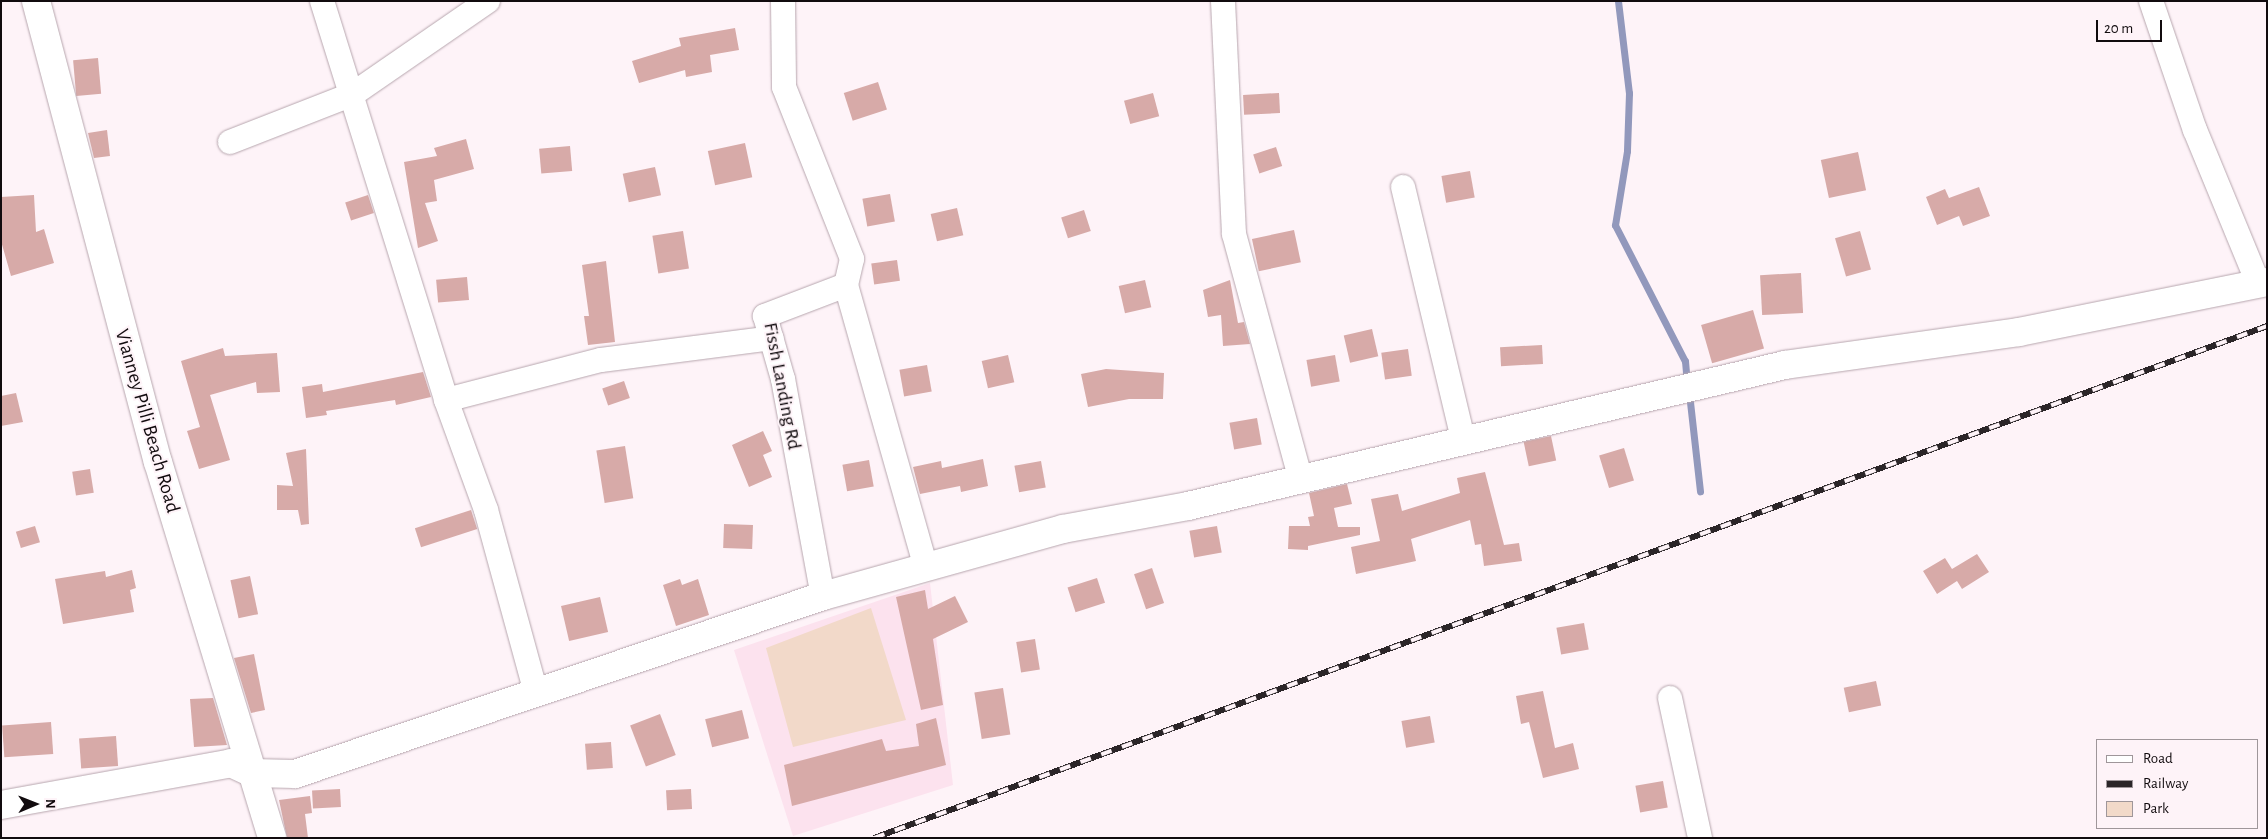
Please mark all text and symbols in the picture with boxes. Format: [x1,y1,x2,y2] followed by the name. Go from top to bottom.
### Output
[2098,10,2164,42] scale bar
[2104,21,2133,36] text: 20 m
[758,320,806,452] street label: Fissh Landing Rd
[109,326,185,516] street label: Vianney Pilli Beach Road
[2096,739,2258,829] legend
[2143,751,2173,766] text: Road
[2143,776,2188,791] text: Railway
[10,779,60,829] north arrow
[43,799,57,809] text: N
[2143,801,2169,816] text: Park

